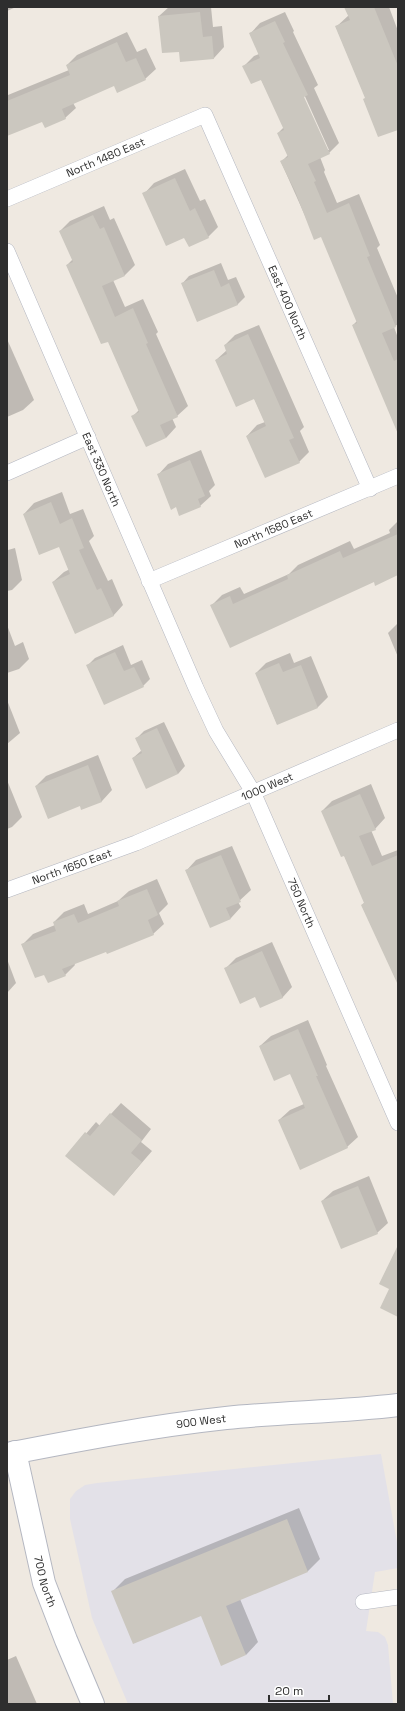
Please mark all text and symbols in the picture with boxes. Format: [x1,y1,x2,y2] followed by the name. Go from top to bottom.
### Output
[64,134,147,180] street label: North 1480 East
[265,263,310,342] street label: East 400 North
[79,430,124,509] street label: East 330 North
[232,506,315,551] street label: North 1580 East
[239,769,295,804] street label: 1000 West
[30,845,114,887] street label: North 1650 East
[285,876,319,930] street label: 750 North
[175,1411,227,1431] street label: 900 West
[31,1554,60,1609] street label: 700 North
[269,1677,329,1703] scale bar
[275,1683,303,1699] text: 20 m

